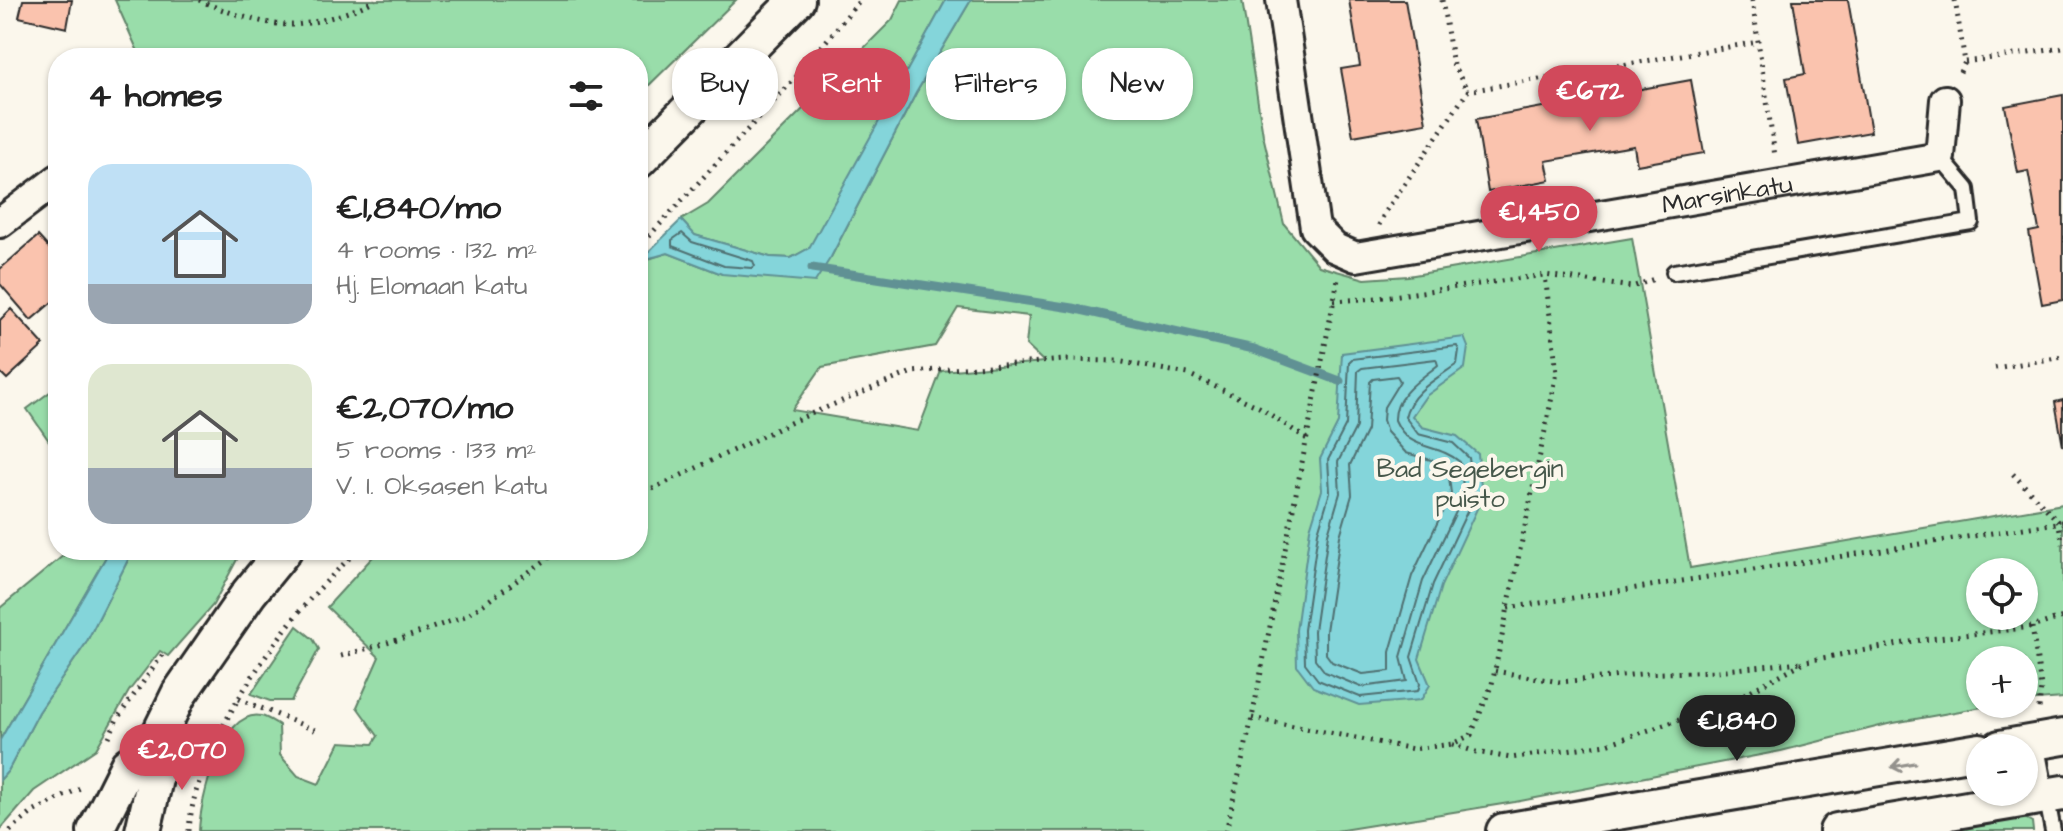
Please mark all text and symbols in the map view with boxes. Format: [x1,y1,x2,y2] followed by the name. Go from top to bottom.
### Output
[672,48,778,120] chip: Buy
[794,48,910,120] chip: Rent
[926,48,1066,120] chip: Filters
[1082,48,1193,120] chip: New
[1543,65,1637,133] pin: €672
[88,72,223,120] text: 4 homes
[1556,73,1624,109] text: €672
[564,74,608,118] icon: filters
[1659,166,1795,223] street label: Marsinkatu
[336,184,501,232] text: €1,840/mo
[1474,186,1604,254] pin: €1,450
[1498,194,1580,230] text: €1,450
[152,196,248,292] icon: home
[336,232,537,268] text: 4 rooms · 132 m²
[336,268,528,304] text: Hj. Elomaan katu
[336,384,513,432] text: €2,070/mo
[152,396,248,492] icon: home
[336,432,536,468] text: 5 rooms · 133 m²
[1376,451,1564,517] park label: Bad Segebergin puisto
[336,468,547,504] text: V. I. Oksasen katu
[1966,558,2038,806] map controls
[1966,558,2038,630] button: locate
[1966,646,2038,718] button: +
[1672,695,1802,763] pin: €1,840
[1697,703,1777,739] text: €1,840
[117,724,247,792] pin: €2,070
[138,732,226,768] text: €2,070
[1966,734,2038,806] button: −
[1891,758,1916,773] one-way arrow

